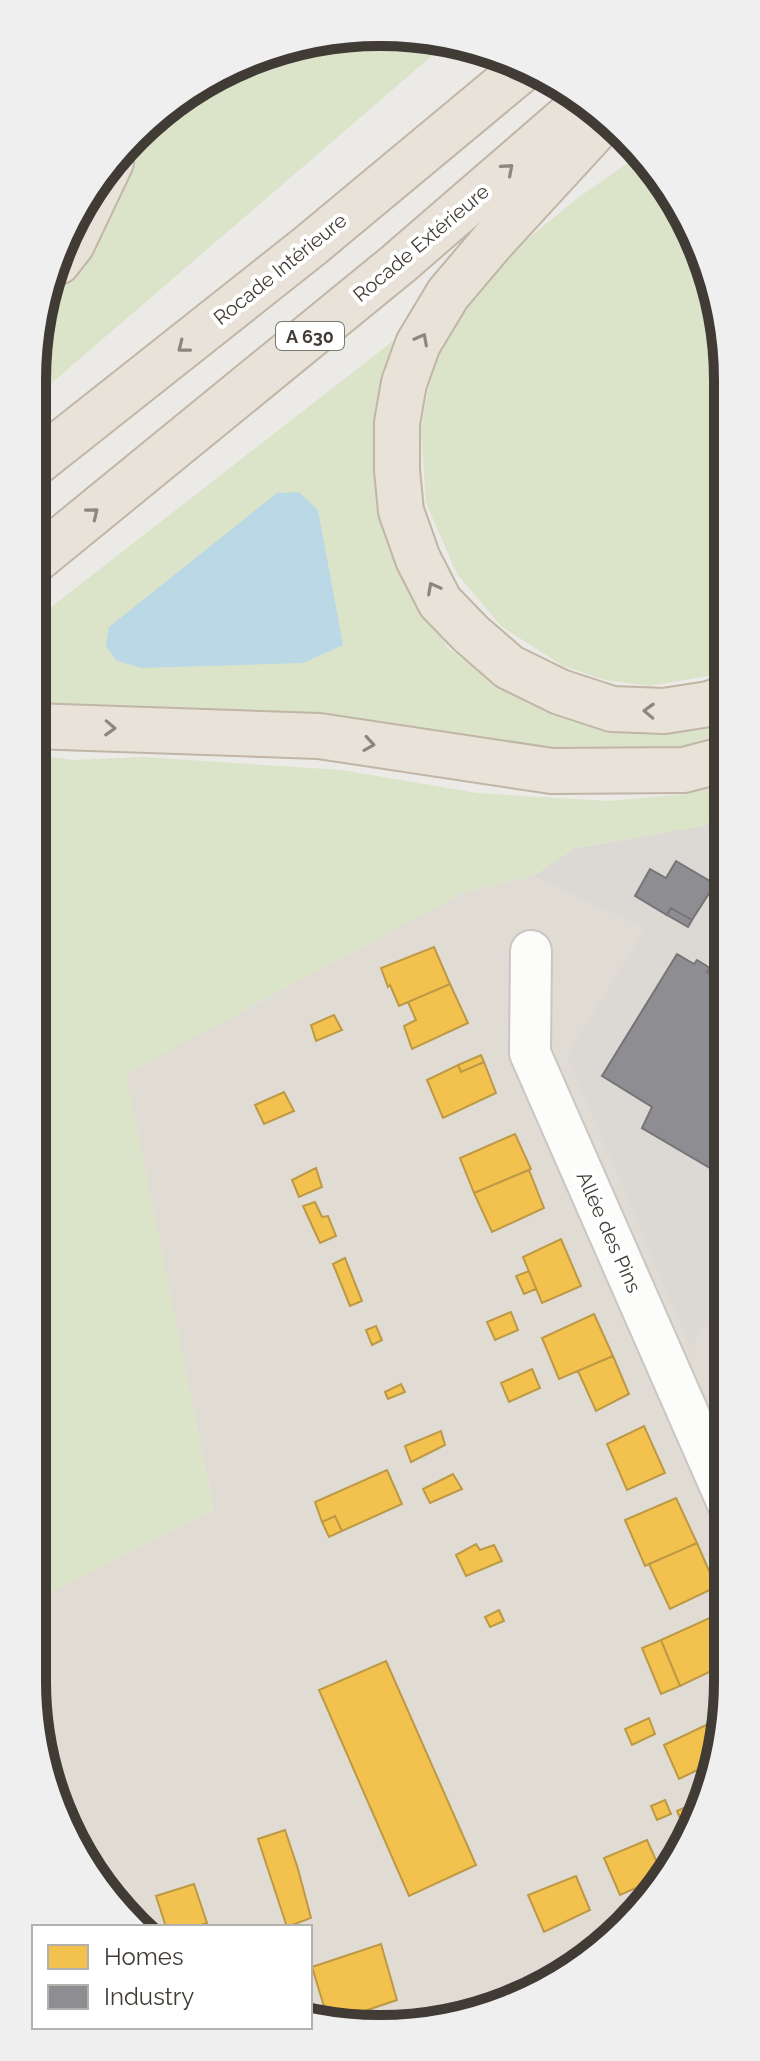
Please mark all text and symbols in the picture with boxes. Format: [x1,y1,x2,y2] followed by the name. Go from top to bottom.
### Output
[499,164,514,179] one-way arrow
[348,179,494,307] street label: Rocade Extérieure
[209,208,351,330] street label: Rocade Intérieure
[276,322,344,350] road number: A 630
[412,333,428,347] one-way arrow
[177,337,192,351] one-way arrow
[83,509,98,523] one-way arrow
[427,581,442,596] one-way arrow
[642,702,655,719] one-way arrow
[104,720,117,737] one-way arrow
[362,734,376,751] one-way arrow
[572,1168,646,1296] street label: Allée des Pins
[32,1925,312,2029] legend
[104,1942,184,1971] text: Homes
[104,1982,194,2011] text: Industry

